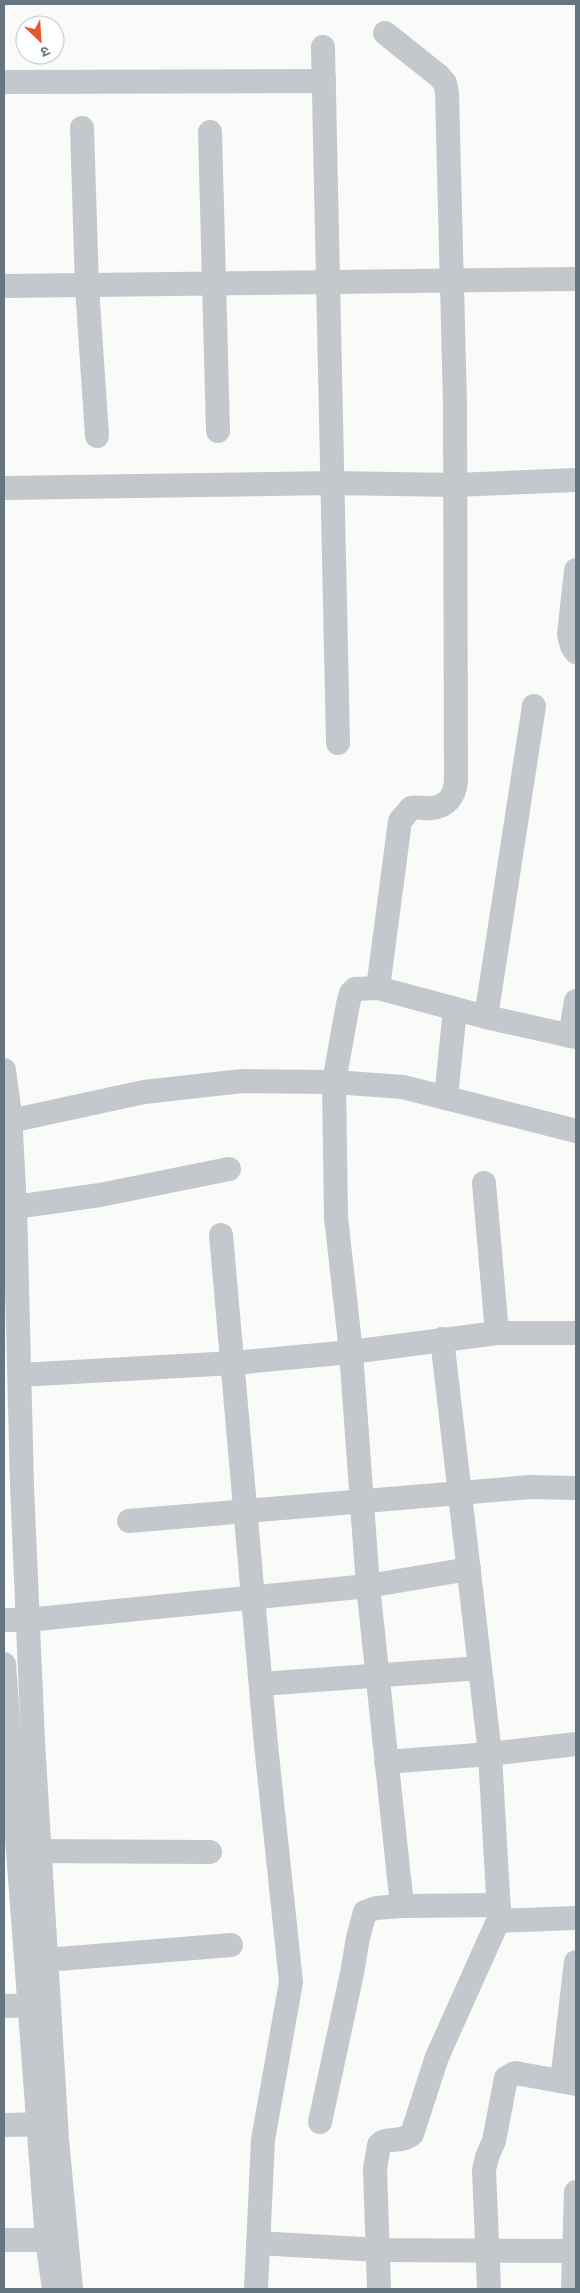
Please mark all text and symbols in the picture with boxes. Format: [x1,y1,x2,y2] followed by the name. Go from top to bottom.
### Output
[15,15,65,65] north arrow
[37,42,53,62] text: उ

